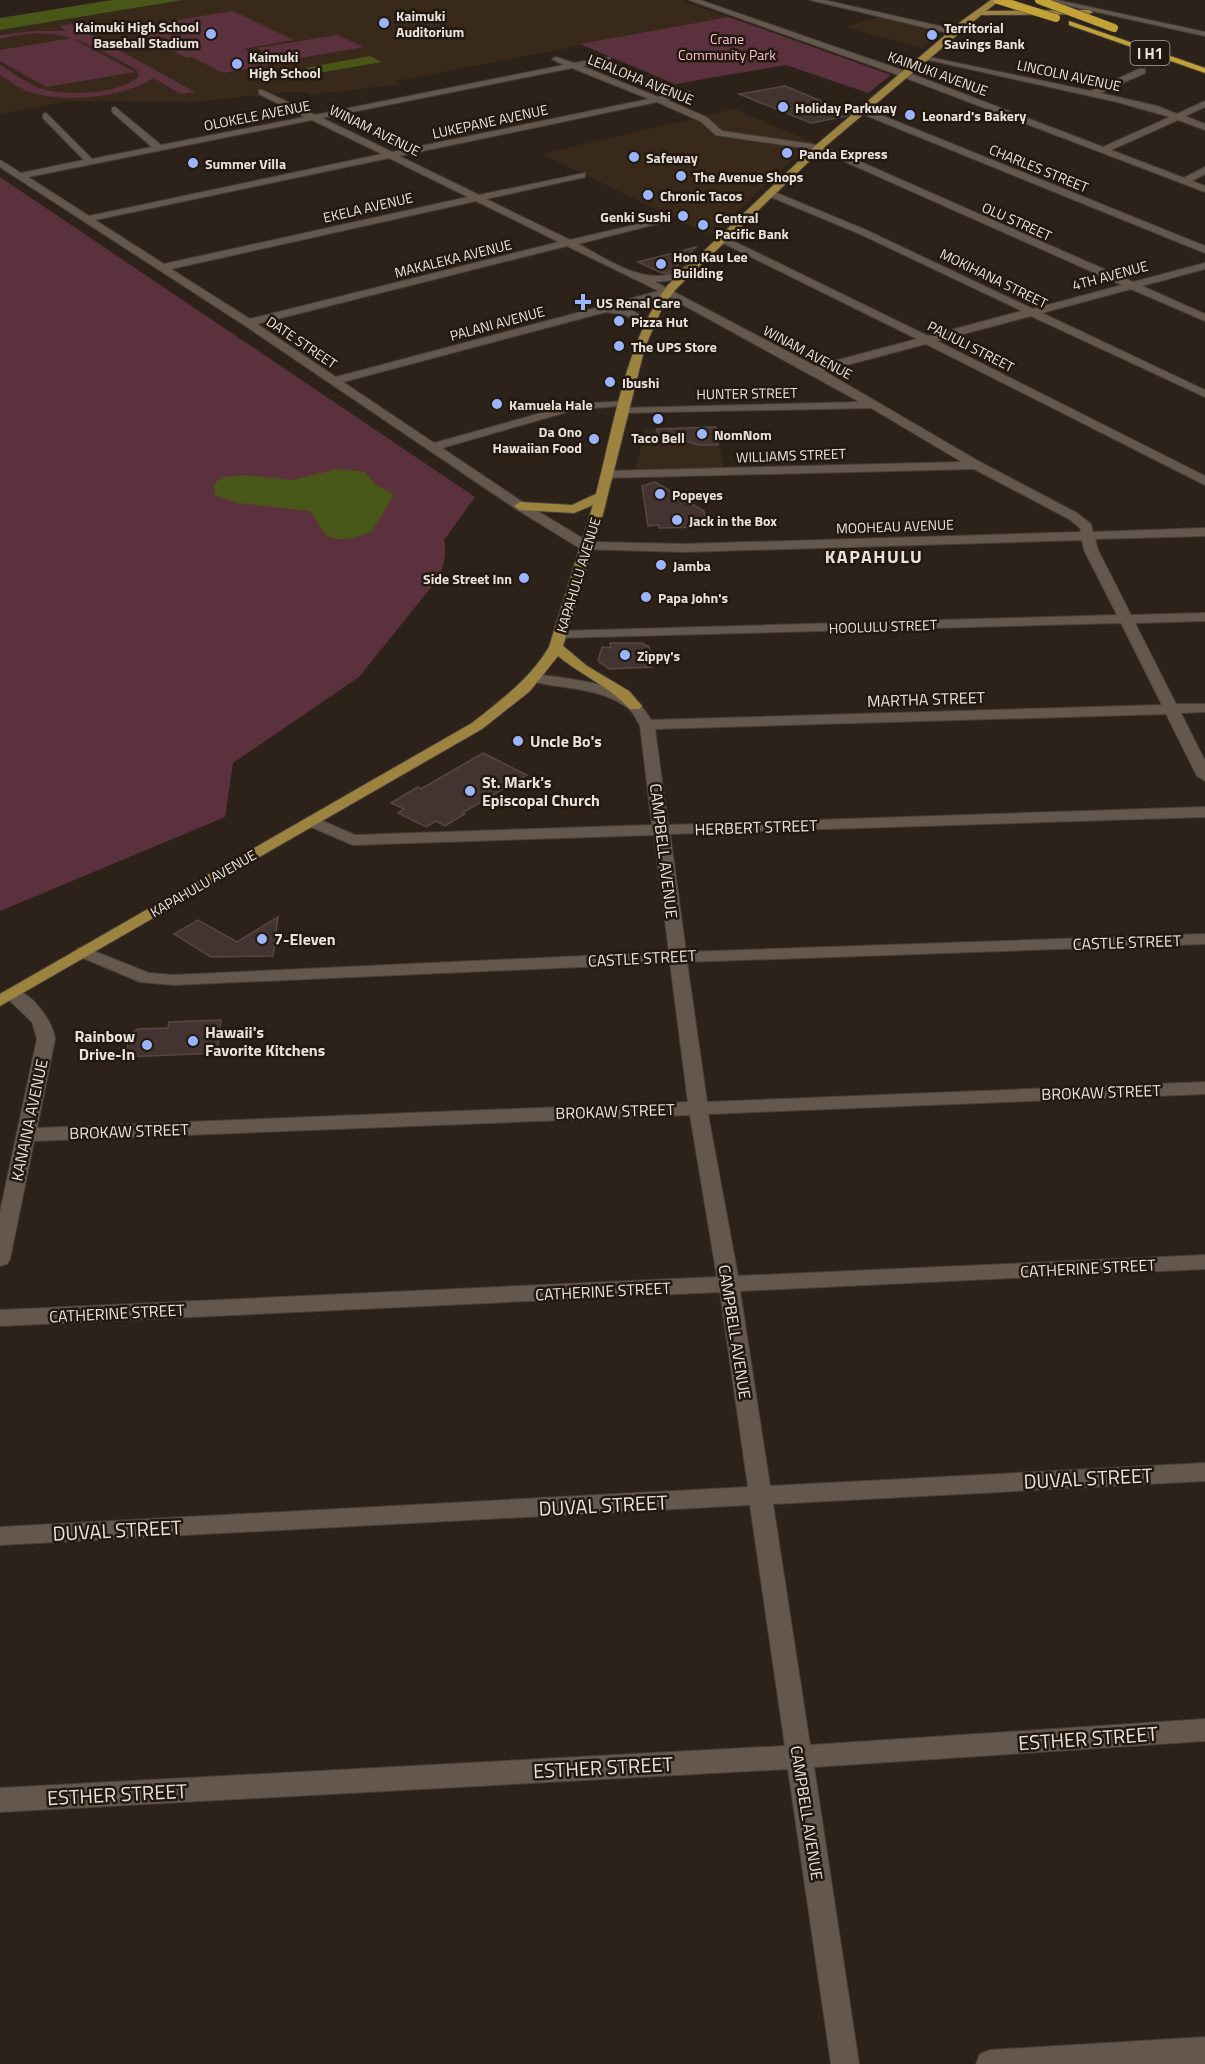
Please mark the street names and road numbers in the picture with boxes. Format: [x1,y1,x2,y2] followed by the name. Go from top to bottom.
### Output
[1130,41,1170,65] road number: I H1
[885,45,991,101] street label: KAIMUKI AVENUE
[585,48,697,110] street label: LEIALOHA AVENUE
[1015,54,1123,96] street label: LINCOLN AVENUE
[202,94,312,136] street label: OLOKELE AVENUE
[430,98,550,144] street label: LUKEPANE AVENUE
[326,99,424,161] street label: WINAM AVENUE
[986,138,1092,198] street label: CHARLES STREET
[321,186,415,228] street label: EKELA AVENUE
[979,196,1056,246] street label: OLU STREET
[392,233,514,283] street label: MAKALEKA AVENUE
[937,243,1052,313] street label: MOKIHANA STREET
[1070,255,1151,295] street label: 4TH AVENUE
[447,300,547,346] street label: PALANI AVENUE
[262,311,342,374] street label: DATE STREET
[924,315,1019,377] street label: PALIULI STREET
[760,320,857,385] street label: WINAM AVENUE
[696,382,798,404] street label: HUNTER STREET
[736,443,847,467] street label: WILLIAMS STREET
[836,513,955,539] street label: MOOHEAU AVENUE
[550,514,606,635] street label: KAPAHULU AVENUE
[828,614,938,638] street label: HOOLULU STREET
[867,685,986,713] street label: MARTHA STREET
[644,782,684,920] street label: CAMPBELL AVENUE
[694,813,818,841] street label: HERBERT STREET
[146,844,260,922] street label: KAPAHULU AVENUE
[1072,928,1182,956] street label: CASTLE STREET
[587,943,697,973] street label: CASTLE STREET
[4,1057,54,1183] street label: KANAINA AVENUE
[1041,1078,1162,1106] street label: BROKAW STREET
[555,1097,676,1125] street label: BROKAW STREET
[69,1117,190,1145] street label: BROKAW STREET
[1020,1252,1157,1284] street label: CATHERINE STREET
[713,1263,758,1401] street label: CAMPBELL AVENUE
[535,1275,672,1307] street label: CATHERINE STREET
[49,1297,186,1329] street label: CATHERINE STREET
[1023,1459,1154,1497] street label: DUVAL STREET
[538,1486,669,1524] street label: DUVAL STREET
[52,1511,183,1549] street label: DUVAL STREET
[1017,1718,1159,1758] street label: ESTHER STREET
[785,1744,830,1882] street label: CAMPBELL AVENUE
[532,1748,674,1786] street label: ESTHER STREET
[46,1775,188,1813] street label: ESTHER STREET

